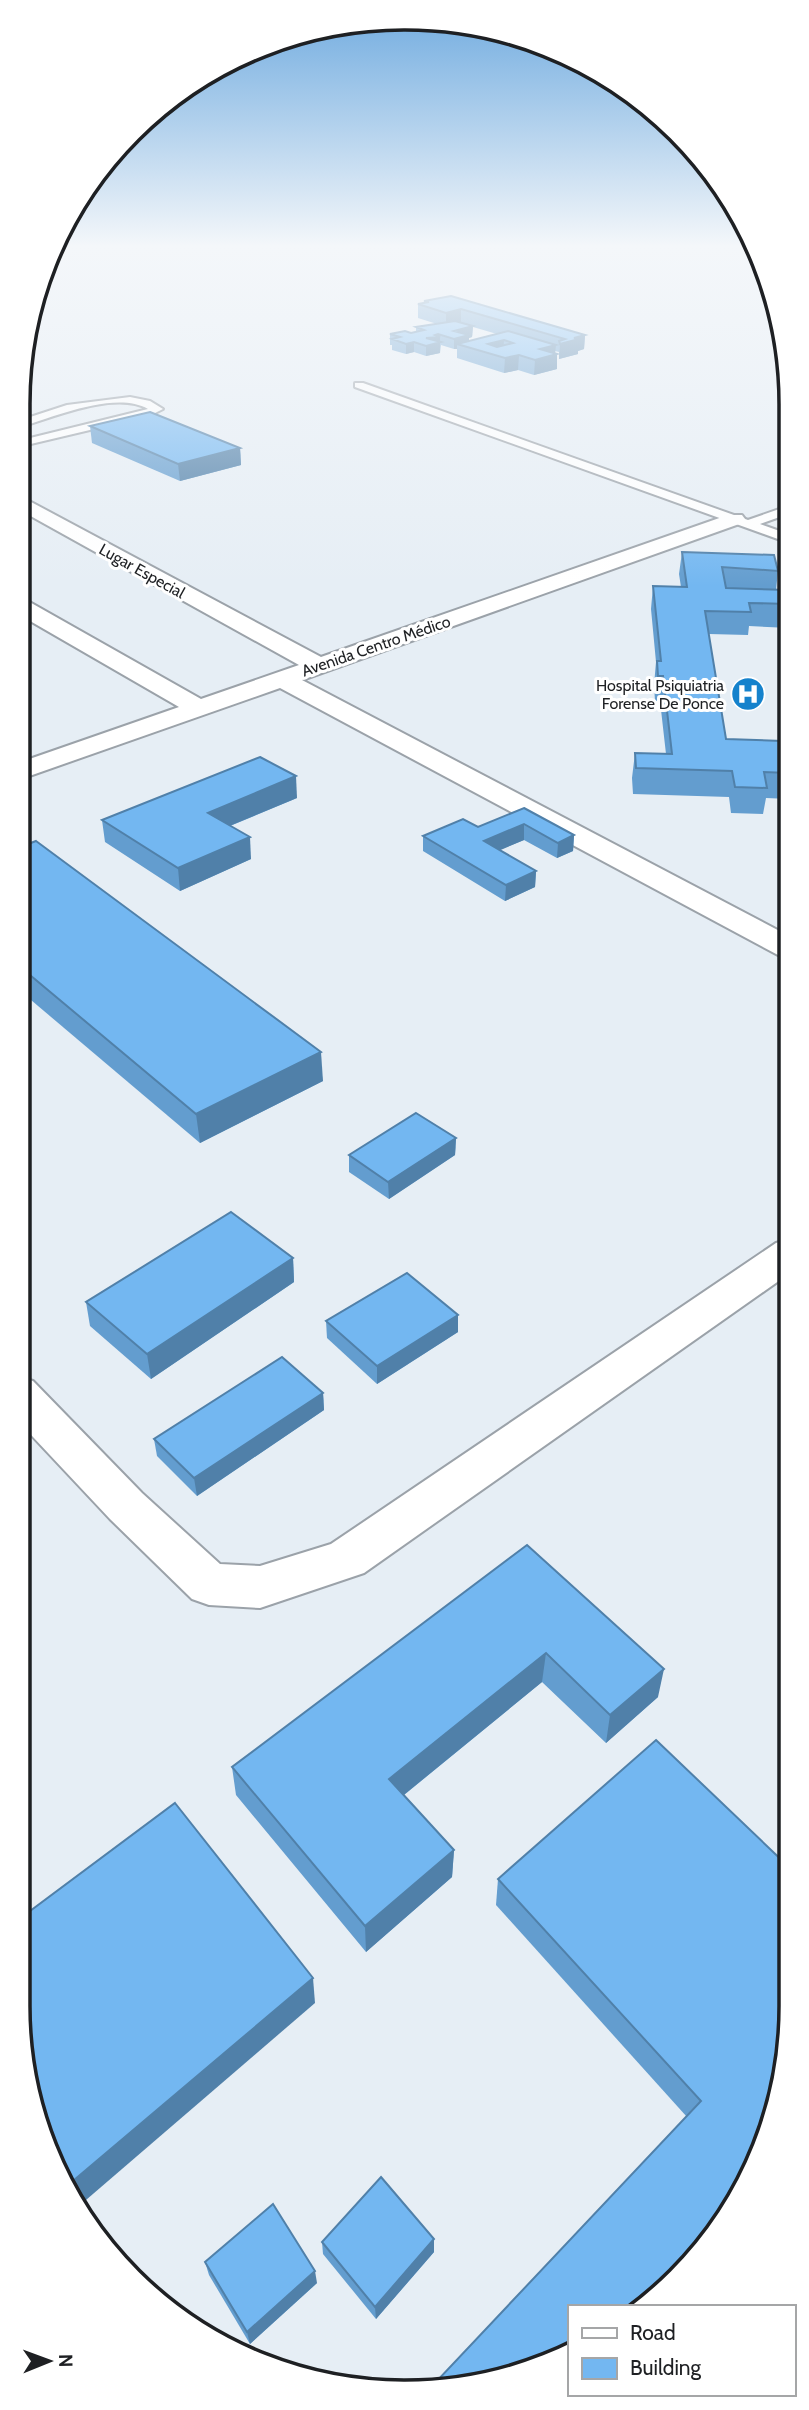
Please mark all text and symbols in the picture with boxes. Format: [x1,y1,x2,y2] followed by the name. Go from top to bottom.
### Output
[96,540,188,602] street label: Lugar Especial
[299,612,453,680] street label: Avenida Centro Médico
[729,675,767,713] hospital icon: Hospital Psiquiatria Forense De Ponce
[596,676,724,713] place label: Hospital Psiquiatria Forense De Ponce
[568,2305,795,2396] legend
[630,2320,676,2345] text: Road
[14,2326,84,2396] north arrow
[54,2354,77,2368] text: N
[630,2355,702,2380] text: Building

